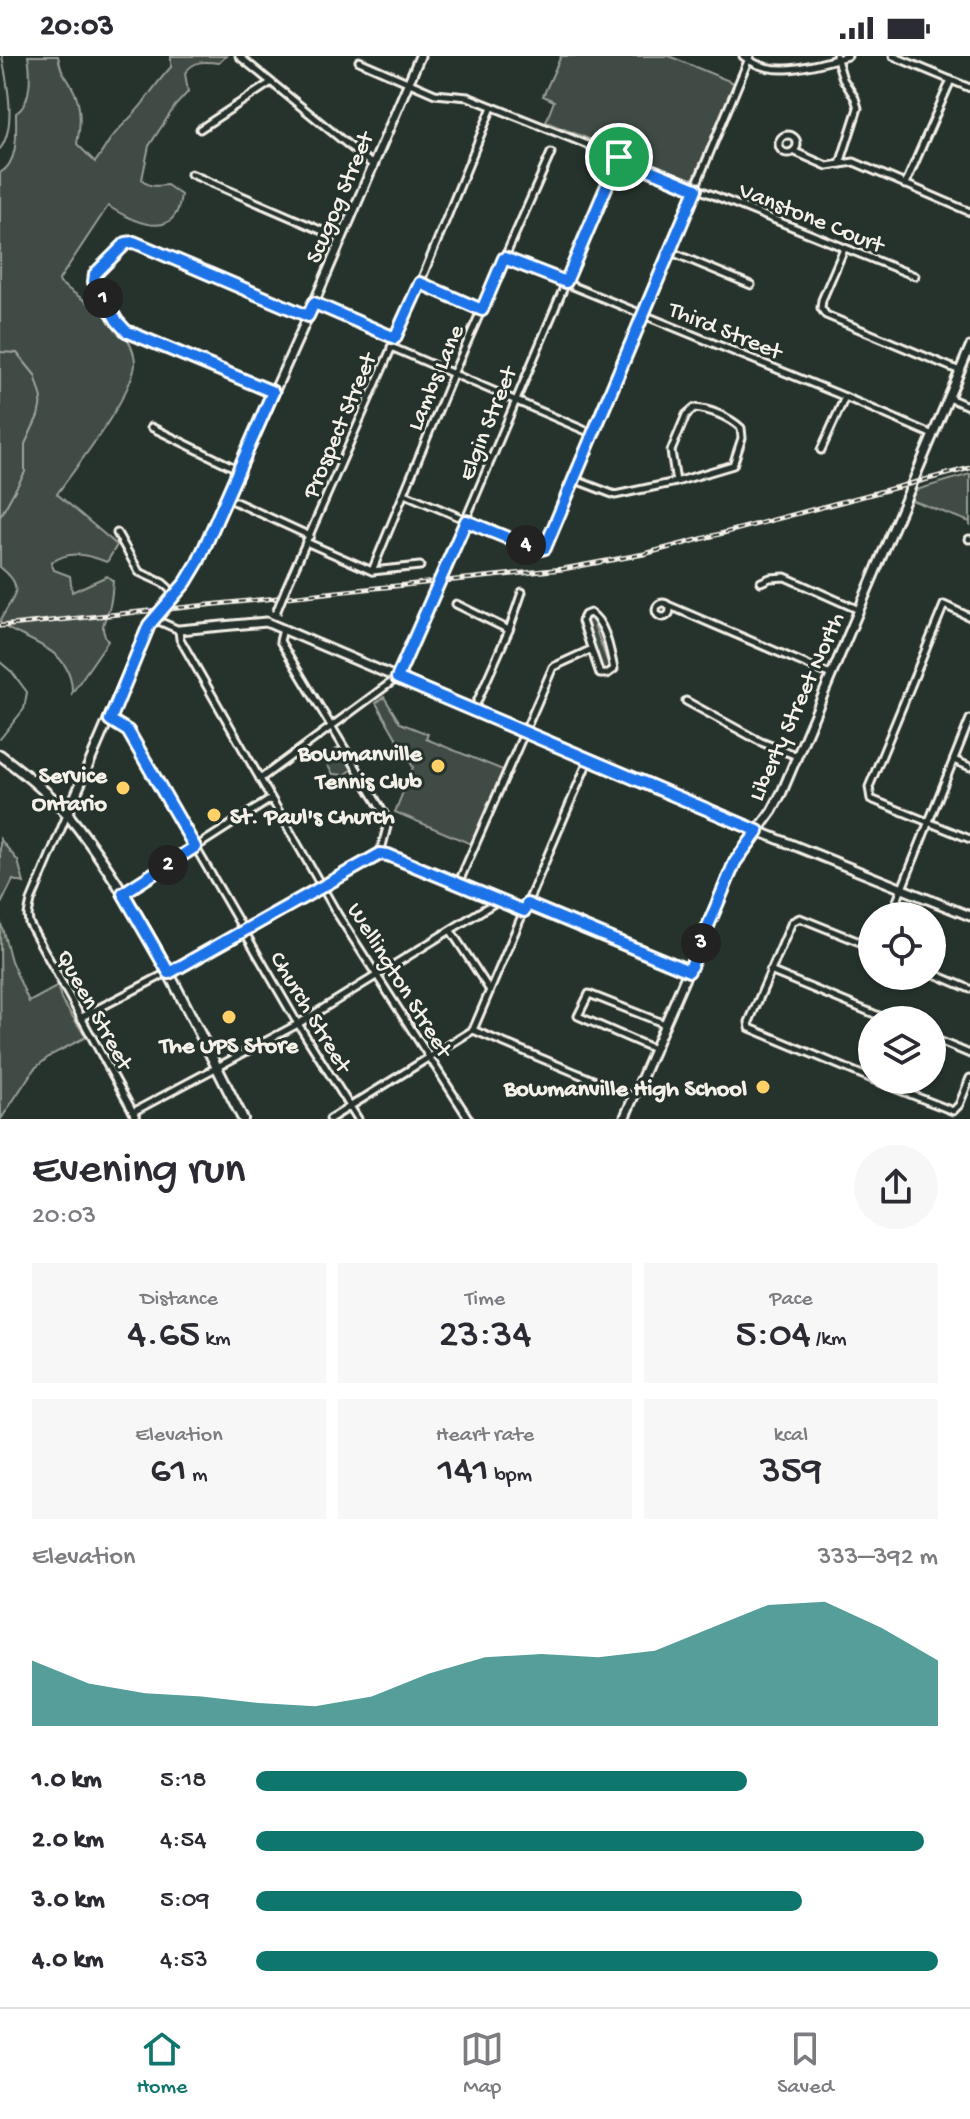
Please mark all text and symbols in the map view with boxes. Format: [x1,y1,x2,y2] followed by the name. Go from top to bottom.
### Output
[40,11,114,46] text: 20:03
[585,123,653,191] pin
[301,126,383,268] street label: Scugog Street
[597,135,641,179] icon: arrive
[733,177,889,262] street label: Vanstone Court
[83,278,123,318] pin: 1
[99,285,107,311] text: 1
[662,296,788,369] street label: Third Street
[402,320,473,436] street label: Lambs Lane
[297,347,386,504] street label: Prospect Street
[453,361,526,485] street label: Elgin Street
[506,525,546,565] pin: 4
[521,532,531,558] text: 4
[743,608,853,806] street label: Liberty Street North
[297,741,424,798] place label: Bowmanville Tennis Club
[429,757,447,775] marker: Bowmanville Tennis Club
[32,763,109,820] place label: Service Ontario
[114,779,132,797] marker: Service Ontario
[230,804,395,833] place label: St. Paul's Church
[205,806,223,824] marker: St. Paul's Church
[148,845,188,885] pin: 2
[163,852,173,878] text: 2
[339,898,458,1065] street label: Wellington Street
[858,902,946,1094] map controls
[858,902,946,990] button: locate
[681,923,721,963] pin: 3
[695,930,707,956] text: 3
[48,945,139,1078] street label: Queen Street
[261,947,358,1081] street label: Church Street
[858,1006,946,1094] button: layers
[220,1008,238,1026] marker: The UPS Store
[158,1033,300,1062] place label: The UPS Store
[503,1076,747,1105] place label: Bowmanville High School
[754,1078,772,1096] marker: Bowmanville High School
[854,1145,938,1229] button: share
[32,1146,245,1198] text: Evening run
[32,1202,96,1233] text: 20:03
[140,1287,218,1313] text: Distance
[465,1287,505,1313] text: Time
[769,1287,813,1313] text: Pace
[127,1313,200,1360] text: 4.65
[439,1313,531,1360] text: 23:34
[735,1313,811,1360] text: 5:04
[200,1327,231,1353] text: km
[811,1327,847,1353] text: /km
[135,1423,223,1449] text: Elevation
[436,1423,534,1449] text: Heart rate
[774,1423,808,1449] text: kcal
[150,1449,187,1496] text: 61
[438,1449,489,1496] text: 141
[760,1449,822,1496] text: 359
[187,1463,208,1489] text: m
[489,1463,532,1489] text: bpm
[32,1543,135,1574] text: Elevation
[818,1543,938,1574] text: 333–392 m
[32,1766,102,1797] text: 1.0 km
[160,1766,207,1797] text: 5:18
[32,1826,104,1857] text: 2.0 km
[160,1826,206,1857] text: 4:54
[32,1886,105,1917] text: 3.0 km
[160,1886,210,1917] text: 5:09
[32,1946,103,1977] text: 4.0 km
[160,1946,208,1977] text: 4:53
[136,2027,187,2101] tab: Home
[460,2027,504,2101] tab: Map
[777,2027,834,2101] tab: Saved

